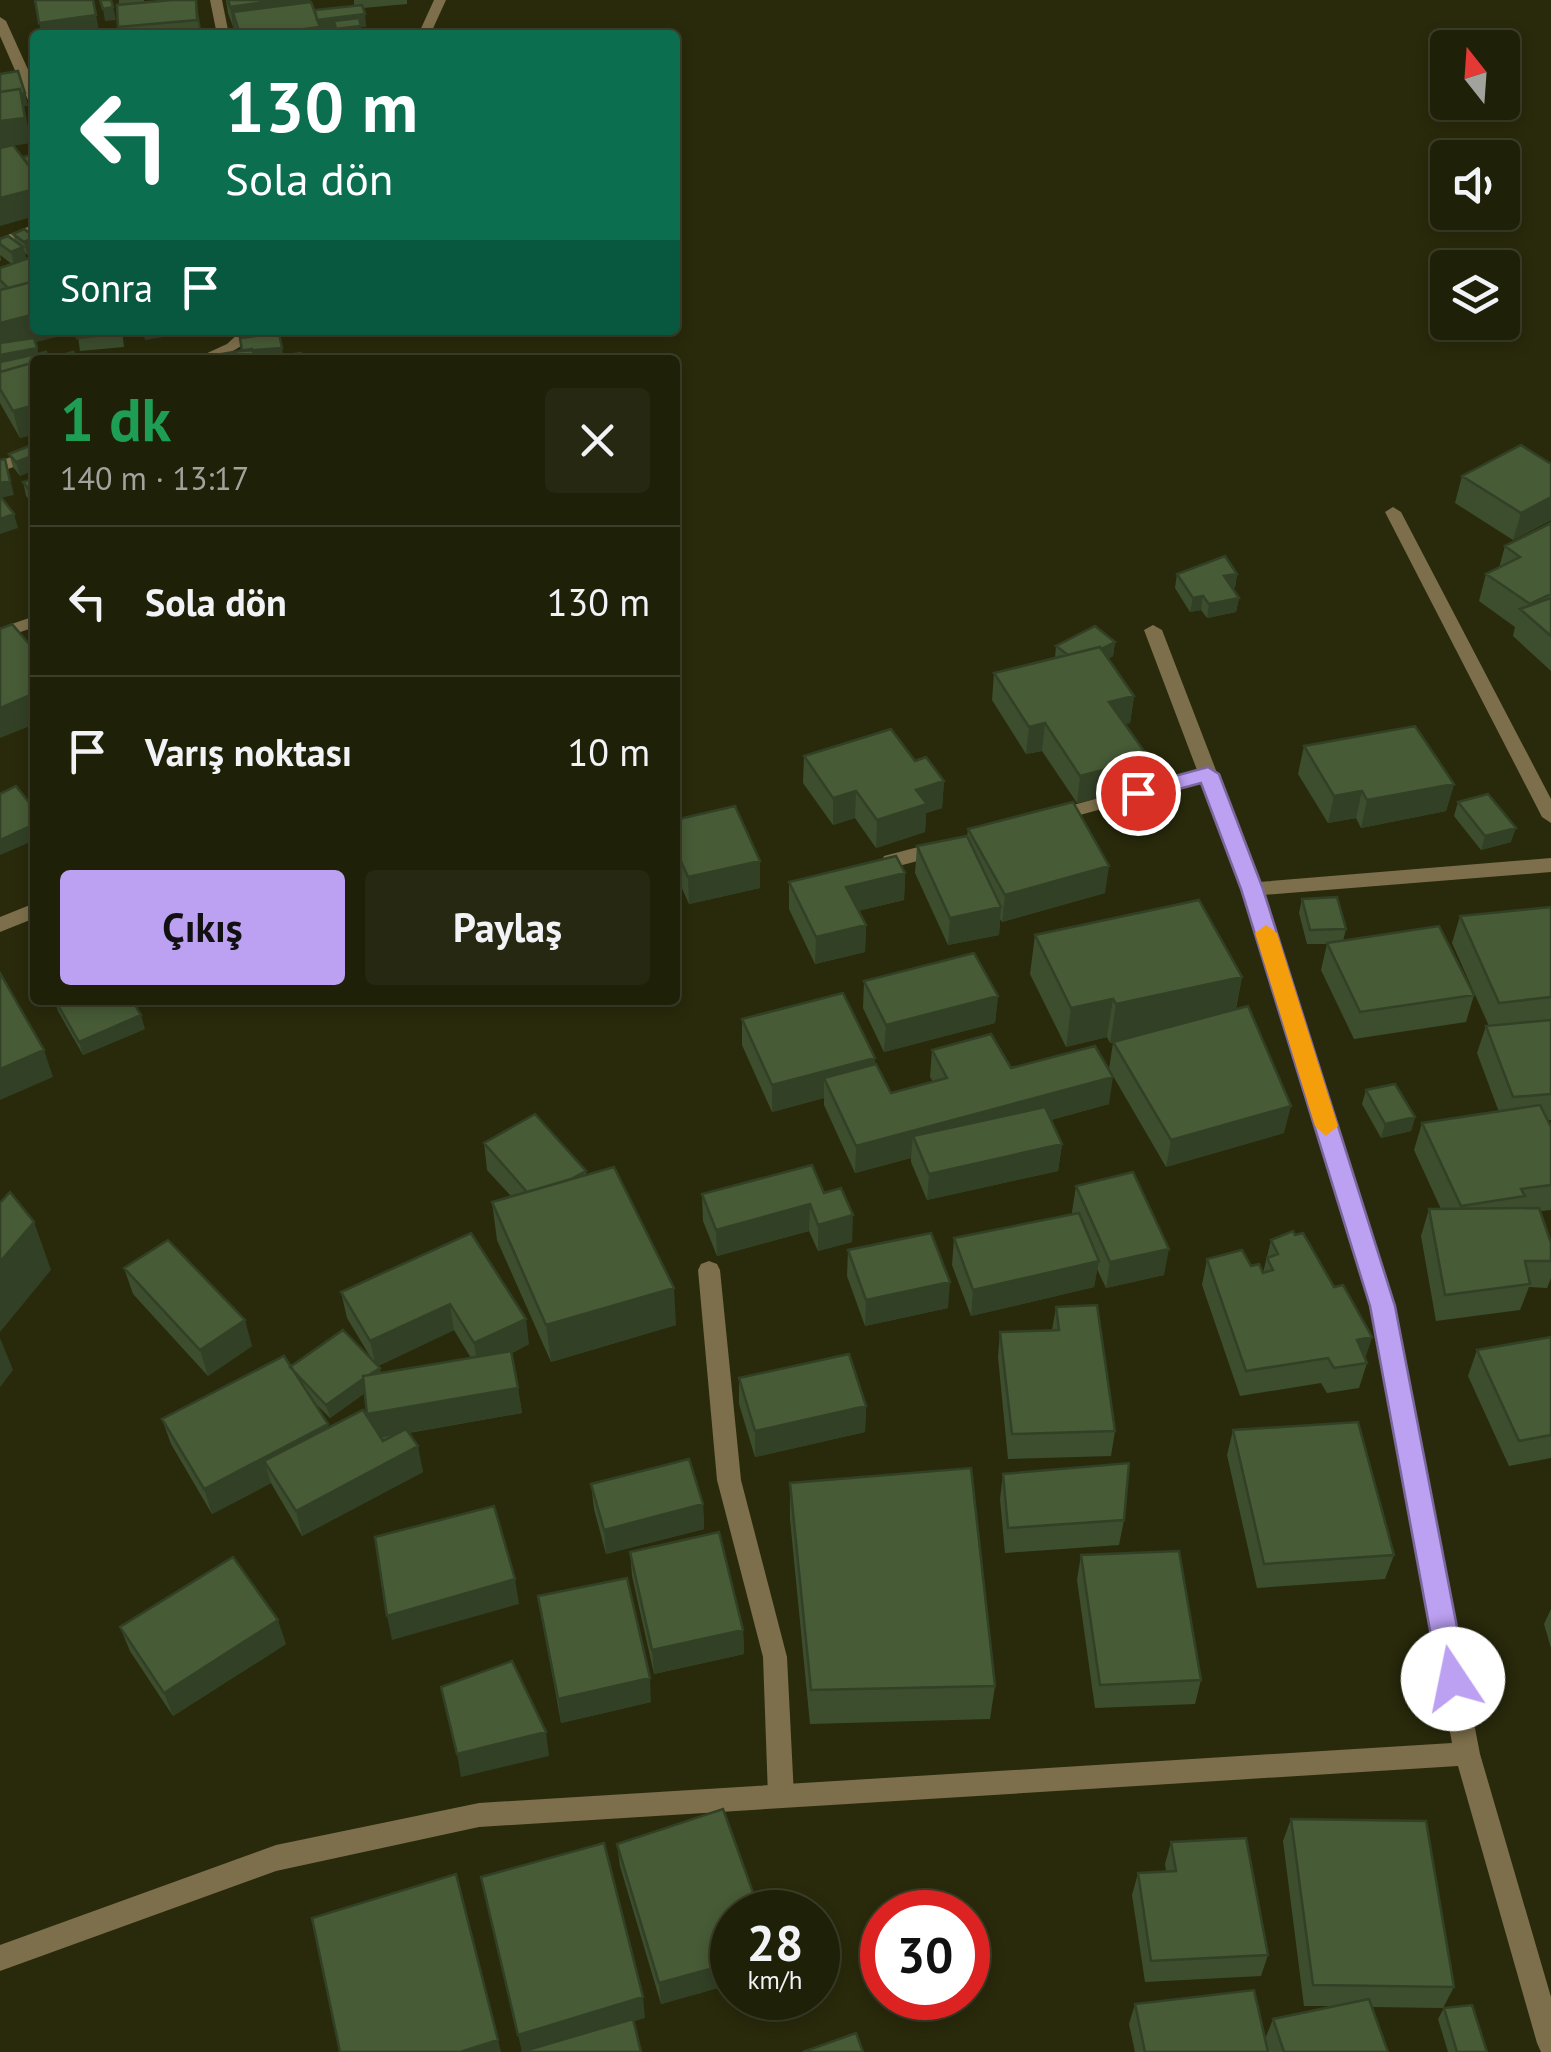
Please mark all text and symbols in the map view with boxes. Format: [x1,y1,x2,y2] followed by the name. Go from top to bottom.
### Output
[1430,30,1520,120] north arrow
[1430,30,1520,340] map controls
[225,61,418,151] text: 130 m
[60,70,190,200] icon: left
[1430,140,1520,230] button: sound
[225,149,393,207] text: Sola dön
[1430,250,1520,340] button: layers
[173,260,228,315] icon: arrive
[60,263,153,312] text: Sonra
[60,380,171,458] text: 1 dk
[545,388,650,493] button: close
[60,457,249,499] text: 140 m · 13:17
[60,574,115,629] icon: left
[145,577,287,626] text: Sola dön
[547,577,650,626] text: 130 m
[60,724,115,779] icon: arrive
[145,727,352,776] text: Varış noktası
[568,727,650,776] text: 10 m
[1096,751,1181,836] pin
[1111,766,1166,821] icon: arrive
[60,870,345,985] button: Çıkış
[365,870,650,985] button: Paylaş
[1401,1627,1505,1731] position arrow
[860,1890,990,2020] speed limit sign: 30
[747,1910,803,1975] text: 28
[748,1964,802,1996] text: km/h

